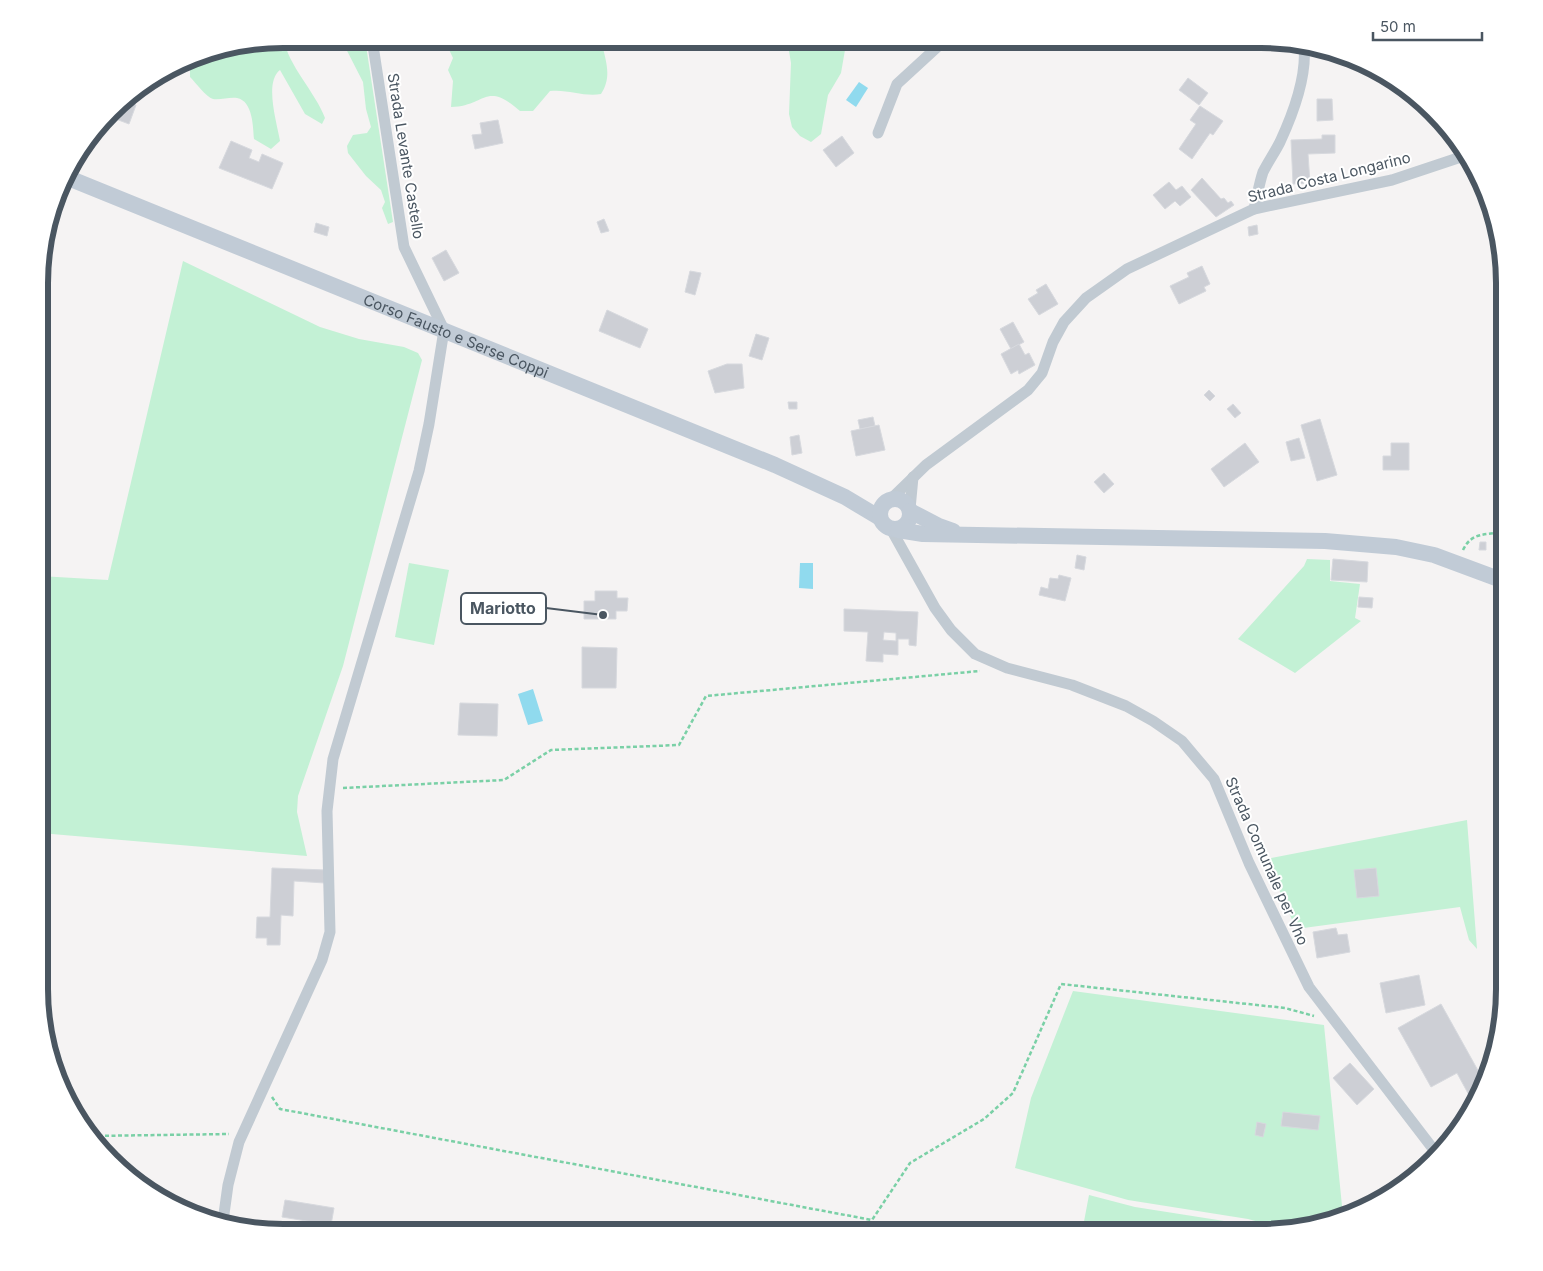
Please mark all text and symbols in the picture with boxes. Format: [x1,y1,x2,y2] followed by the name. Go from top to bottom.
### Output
[1373,10,1482,42] scale bar
[1380,17,1416,36] text: 50 m
[383,72,429,240] street label: Strada Levante Castello
[1246,148,1412,206] street label: Strada Costa Longarino
[361,289,552,382] street label: Corso Fausto e Serse Coppi
[461,593,546,624] callout: Mariotto
[470,598,536,618] text: Mariotto
[1221,774,1313,948] street label: Strada Comunale per Vho

